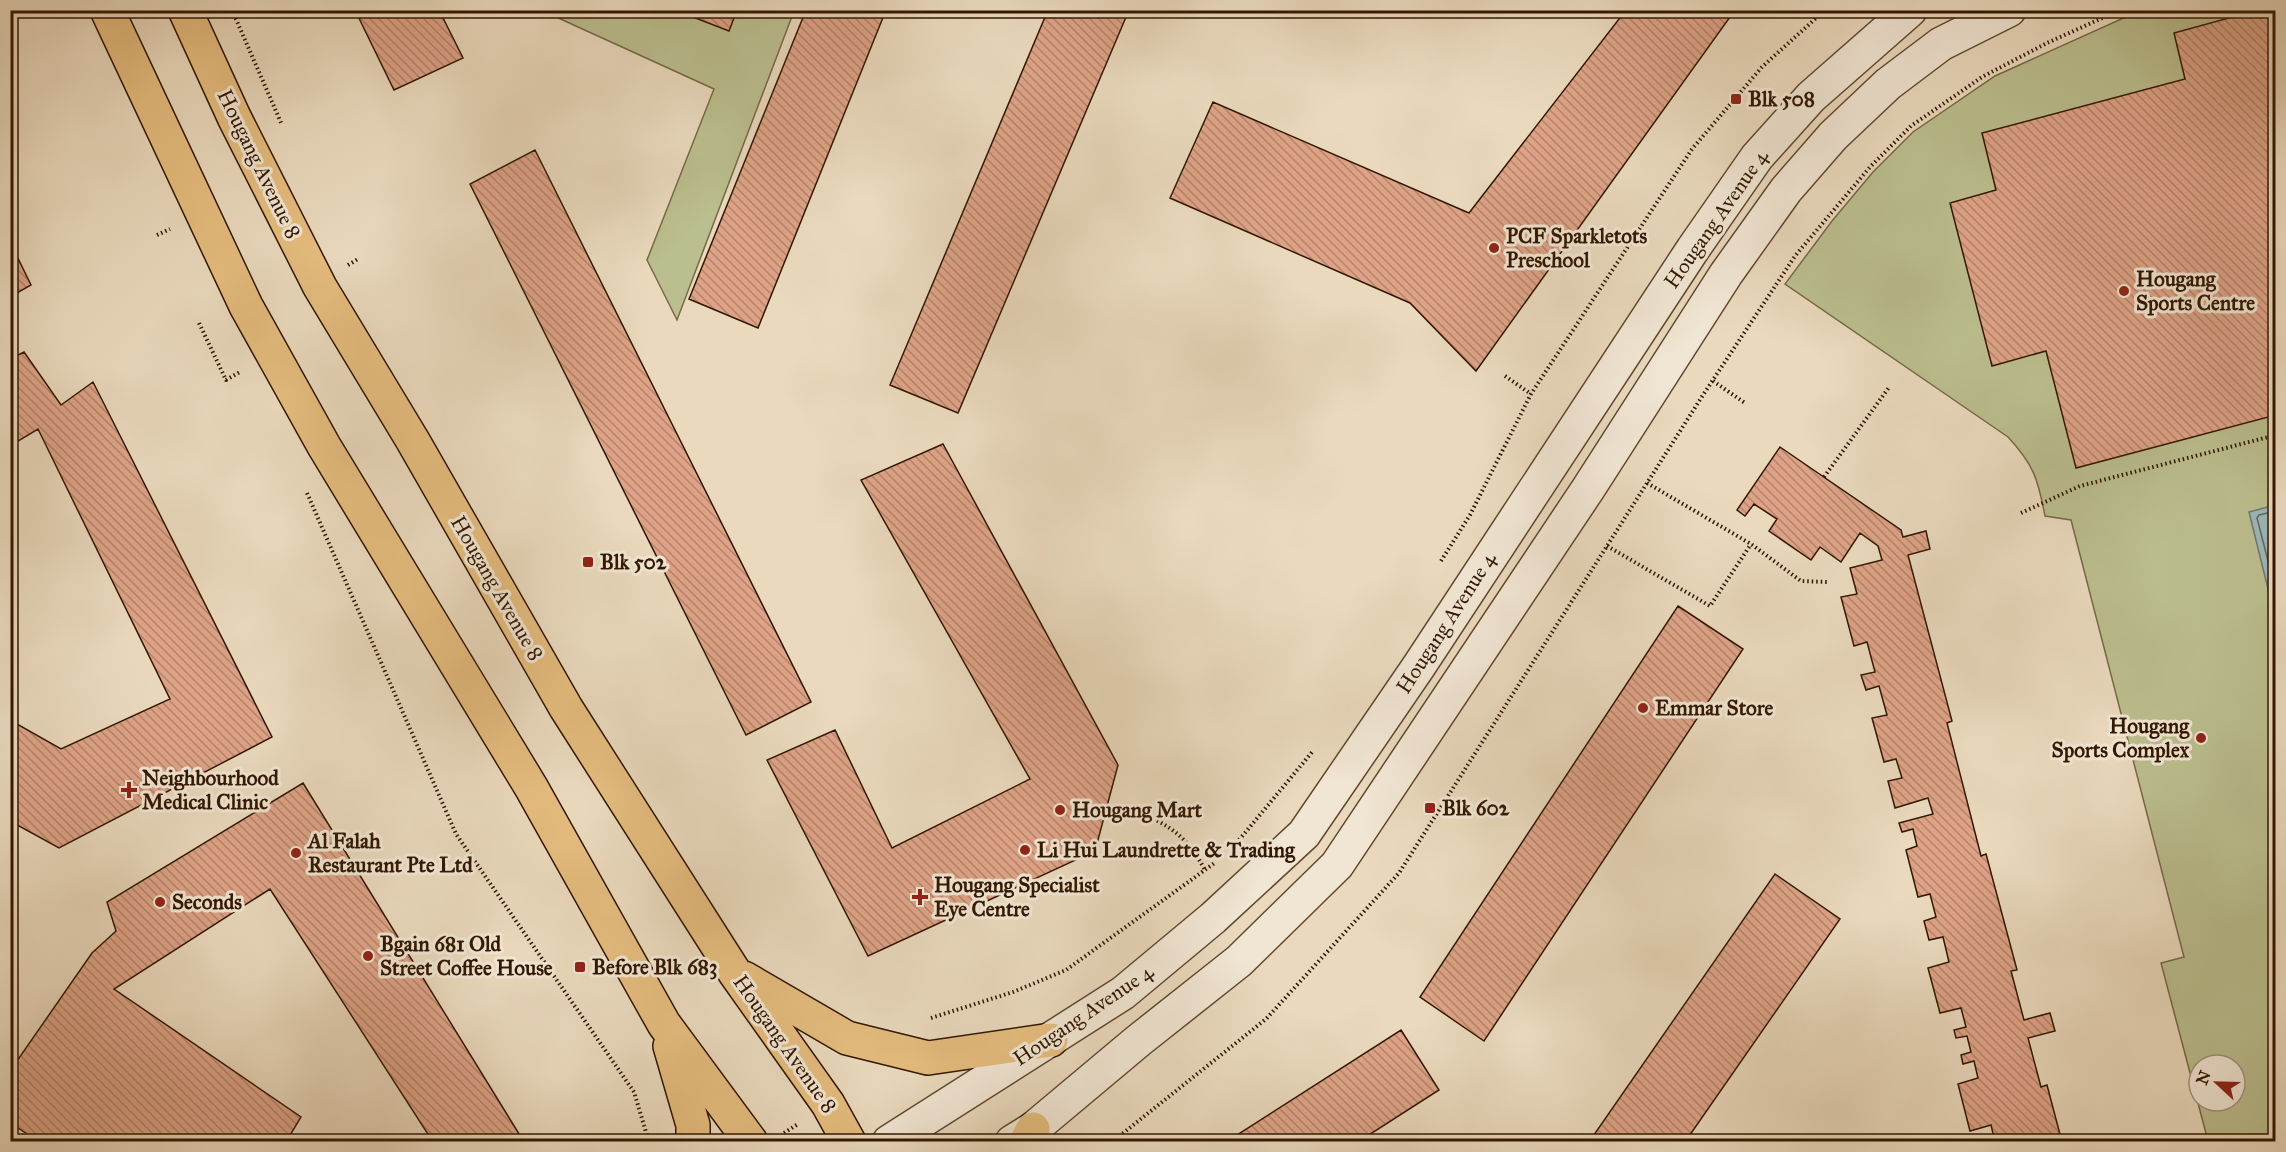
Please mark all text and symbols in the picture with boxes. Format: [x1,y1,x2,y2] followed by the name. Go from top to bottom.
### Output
[212,85,306,243] street label: Hougang Avenue 8
[1748,86,1815,112] place label: Blk 508
[1729,92,1743,106] marker: Blk 508
[1658,144,1774,293] street label: Hougang Avenue 4
[1506,223,1647,273] place label: PCF Sparkletots Preschool
[1487,241,1501,255] marker: PCF Sparkletots Preschool
[2136,266,2255,316] place label: Hougang Sports Centre
[2117,284,2131,298] marker: Hougang Sports Centre
[445,511,549,665] street label: Hougang Avenue 8
[1391,546,1502,699] street label: Hougang Avenue 4
[600,549,667,575] place label: Blk 502
[581,555,595,569] marker: Blk 502
[1655,695,1774,721] place label: Emmar Store
[1636,701,1650,715] marker: Emmar Store
[2052,713,2190,763] place label: Hougang Sports Complex
[2194,731,2208,745] marker: Hougang Sports Complex
[142,765,279,815] place label: Neighbourhood Medical Clinic
[120,781,138,799] marker: Neighbourhood Medical Clinic
[1442,795,1510,821] place label: Blk 602
[1072,797,1203,823] place label: Hougang Mart
[1423,801,1437,815] marker: Blk 602
[1053,803,1067,817] marker: Hougang Mart
[306,828,473,878] place label: Al Falah Restaurant Pte Ltd
[1037,837,1296,863] place label: Li Hui Laundrette & Trading
[1018,843,1032,857] marker: Li Hui Laundrette & Trading
[289,846,303,860] marker: Al Falah Restaurant Pte Ltd
[934,872,1100,922] place label: Hougang Specialist Eye Centre
[911,888,929,906] marker: Hougang Specialist Eye Centre
[172,889,242,915] place label: Seconds
[153,895,167,909] marker: Seconds
[380,931,553,981] place label: Bgain 681 Old Street Coffee House
[361,949,375,963] marker: Bgain 681 Old Street Coffee House
[592,954,717,980] place label: Before Blk 683
[1008,958,1159,1071] street label: Hougang Avenue 4
[573,960,587,974] marker: Before Blk 683
[728,970,842,1118] street label: Hougang Avenue 8
[2187,1053,2247,1113] north arrow
[2192,1067,2215,1087] text: N

